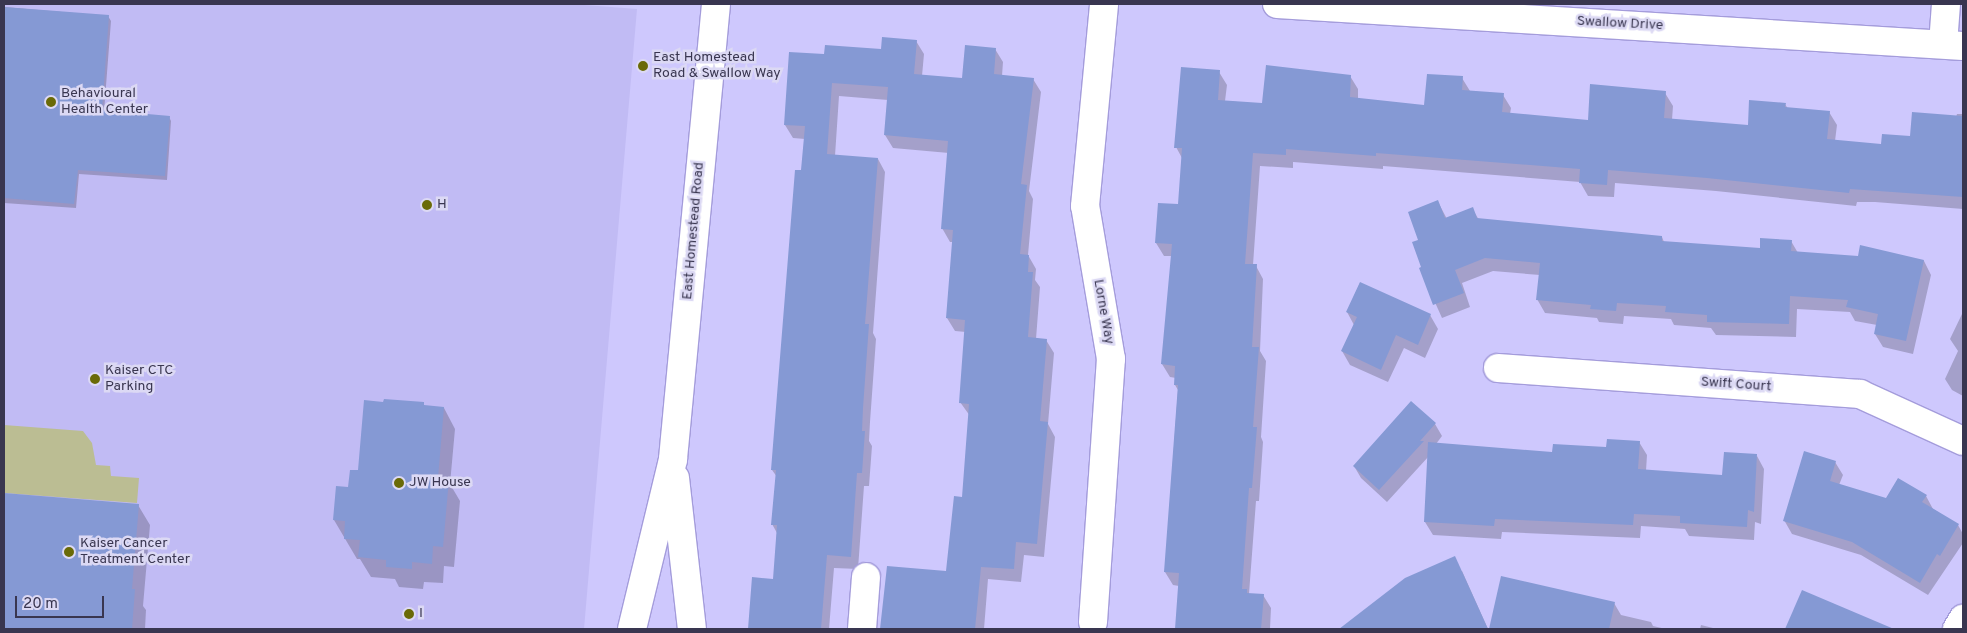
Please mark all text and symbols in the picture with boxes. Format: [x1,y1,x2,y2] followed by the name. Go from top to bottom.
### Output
[1576,13,1664,35] street label: Swallow Drive
[653,50,781,82] place label: East Homestead Road & Swallow Way
[637,60,649,72] marker: East Homestead Road & Swallow Way
[61,86,148,118] place label: Behavioural Health Center
[45,96,57,108] marker: Behavioural Health Center
[680,162,708,300] street label: East Homestead Road
[437,197,447,213] place label: H
[421,199,433,211] marker: H
[1089,278,1117,346] street label: Lorne Way
[105,363,173,396] place label: Kaiser CTC Parking
[89,373,101,385] marker: Kaiser CTC Parking
[1700,374,1772,396] street label: Swift Court
[409,475,471,491] place label: JW House
[393,477,405,489] marker: JW House
[80,536,190,568] place label: Kaiser Cancer Treatment Center
[62,545,76,559] marker: Kaiser Cancer Treatment Center
[18,586,106,618] scale bar
[23,595,58,614] text: 20 m
[419,606,423,622] place label: I
[403,608,415,620] marker: I

